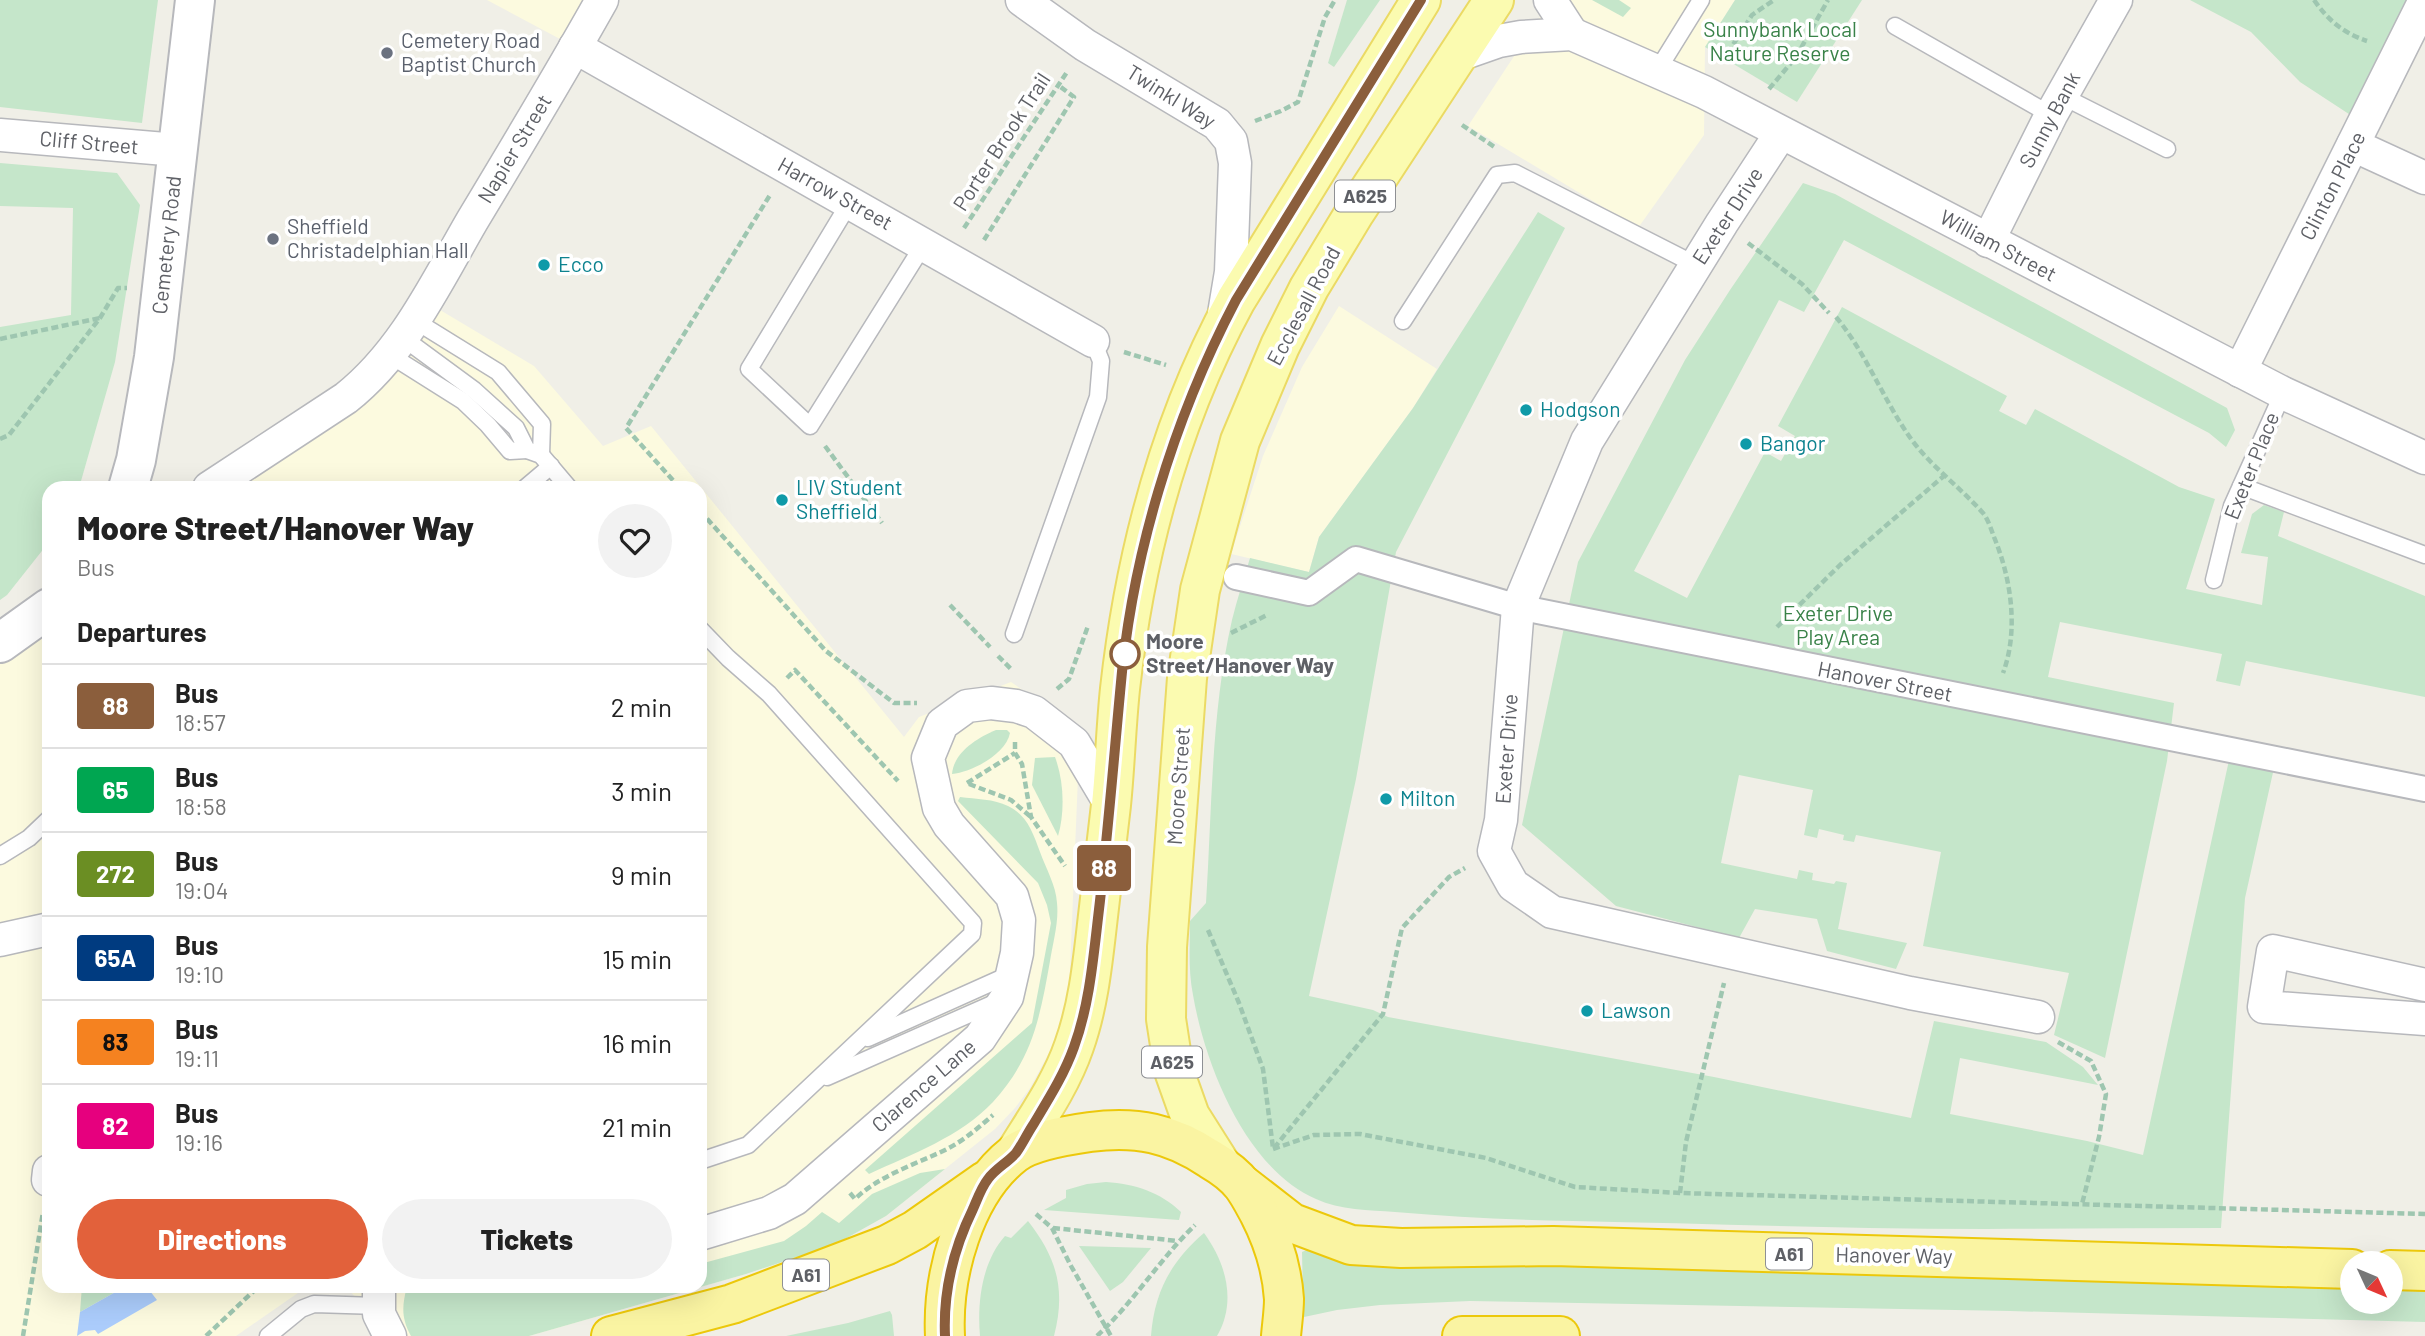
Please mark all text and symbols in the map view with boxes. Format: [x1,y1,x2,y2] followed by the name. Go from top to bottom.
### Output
[1703,16,1857,65] park label: Sunnybank Local Nature Reserve
[401,27,540,76] place label: Cemetery Road Baptist Church
[379,45,395,61] marker: Cemetery Road Baptist Church
[1123,59,1221,133] street label: Twinkl Way
[947,67,1055,215] street label: Porter Brook Trail
[2013,67,2084,172] street label: Sunny Bank
[472,89,556,207] street label: Napier Street
[39,125,140,158] street label: Cliff Street
[2294,127,2370,244] street label: Clinton Place
[774,151,897,234] street label: Harrow Street
[1686,162,1767,268] street label: Exeter Drive
[146,174,185,315] street label: Cemetery Road
[1335,180,1395,212] road number: A625
[1936,203,2061,286] street label: William Street
[287,213,469,262] place label: Sheffield Christadelphian Hall
[265,231,281,247] marker: Sheffield Christadelphian Hall
[1261,241,1345,369] street label: Ecclesall Road
[558,251,604,276] place label: Ecco
[536,257,552,273] marker: Ecco
[1540,396,1621,421] place label: Hodgson
[1518,402,1534,418] marker: Hodgson
[2218,408,2284,523] street label: Exeter Place
[1760,430,1826,455] place label: Bangor
[1738,436,1754,452] marker: Bangor
[796,474,903,523] place label: LIV Student Sheffield
[774,492,790,508] marker: LIV Student Sheffield
[598,504,672,578] button: heart
[77,507,474,547] text: Moore Street/Hanover Way
[77,553,115,581] text: Bus
[1783,600,1893,649] park label: Exeter Drive Play Area
[77,616,207,647] text: Departures
[1146,628,1335,677] place label: Moore Street/Hanover Way
[1110,639,1140,669] marker: Moore Street/Hanover Way
[1816,655,1955,706] street label: Hanover Street
[175,677,218,708] text: Bus
[103,691,128,720] text: 88
[611,691,672,722] text: 2 min
[1489,693,1522,805] street label: Exeter Drive
[175,708,226,736] text: 18:57
[1161,726,1194,846] street label: Moore Street
[175,761,218,792] text: Bus
[103,775,128,804] text: 65
[611,775,672,806] text: 3 min
[1400,785,1455,810] place label: Milton
[1378,791,1394,807] marker: Milton
[175,792,227,820] text: 18:58
[175,845,218,876] text: Bus
[1072,845,1136,891] line badge: 88
[1091,853,1117,882] text: 88
[96,859,135,888] text: 272
[611,859,672,890] text: 9 min
[175,876,229,904] text: 19:04
[175,929,218,960] text: Bus
[95,943,136,972] text: 65A
[602,943,672,974] text: 15 min
[175,960,224,988] text: 19:10
[1601,997,1671,1022] place label: Lawson
[1579,1003,1595,1019] marker: Lawson
[175,1013,218,1044] text: Bus
[103,1027,128,1056] text: 83
[602,1027,672,1058] text: 16 min
[866,1033,980,1137] street label: Clarence Lane
[175,1044,219,1072] text: 19:11
[1142,1046,1202,1078] road number: A625
[175,1097,218,1128] text: Bus
[102,1111,129,1140] text: 82
[602,1111,672,1142] text: 21 min
[175,1128,223,1156] text: 19:16
[77,1199,368,1279] button: Directions
[382,1199,672,1279] button: Tickets
[1766,1238,1812,1270] road number: A61
[1835,1241,1953,1268] street label: Hanover Way
[2340,1251,2403,1314] north arrow
[2340,1251,2403,1314] map controls
[783,1260,829,1290] road number: A61

